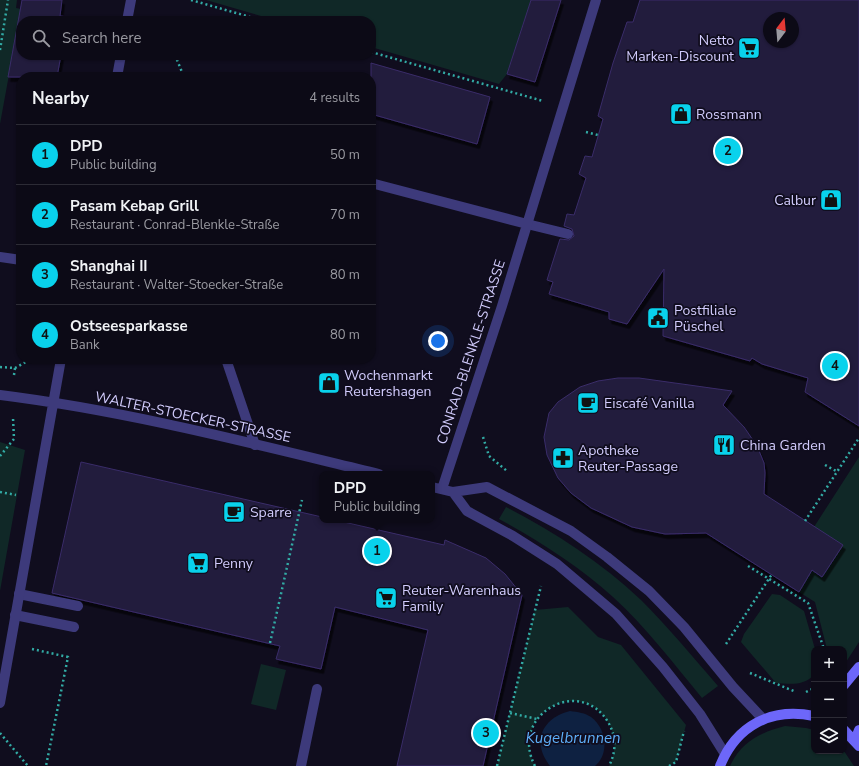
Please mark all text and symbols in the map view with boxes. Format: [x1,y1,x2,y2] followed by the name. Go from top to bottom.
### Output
[763,12,799,48] north arrow
[16,16,376,60] search box
[30,27,52,49] icon: search
[62,28,142,48] text: Search here
[626,31,734,66] place label: Netto Marken-Discount
[736,35,762,61] supermarket icon: Netto Marken-Discount
[32,87,89,110] text: Nearby
[309,89,360,107] text: 4 results
[668,101,694,127] shop icon: Rossmann
[696,105,762,124] place label: Rossmann
[70,136,103,156] text: DPD
[715,136,741,166] pin: 2
[41,146,49,164] text: 1
[330,146,360,164] text: 50 m
[70,156,157,174] text: Public building
[818,187,844,213] shop icon: Calbur
[774,191,816,210] place label: Calbur
[70,196,199,216] text: Pasam Kebap Grill
[41,206,49,224] text: 2
[330,206,360,224] text: 70 m
[70,216,279,234] text: Restaurant · Conrad-Blenkle-Straße
[70,256,148,276] text: Shanghai II
[432,257,510,447] street label: CONRAD-BLENKLE-STRASSE
[41,266,49,284] text: 3
[330,266,360,284] text: 80 m
[70,276,283,294] text: Restaurant · Walter-Stoecker-Straße
[674,301,736,336] place label: Postfiliale Püschel
[645,305,671,331] public building icon: Postfiliale Püschel
[70,316,188,336] text: Ostseesparkasse
[41,326,49,344] text: 4
[330,326,360,344] text: 80 m
[428,331,448,351] your location
[70,336,100,354] text: Bank
[822,351,848,381] pin: 4
[344,366,432,401] place label: Wochenmarkt Reutershagen
[316,370,342,396] shop icon: Wochenmarkt Reutershagen
[93,387,293,447] street label: WALTER-STOECKER-STRASSE
[575,390,601,416] cafe icon: Eiscafé Vanilla
[604,394,695,413] place label: Eiscafé Vanilla
[711,432,737,458] restaurant icon: China Garden
[740,436,826,455] place label: China Garden
[578,441,678,476] place label: Apotheke Reuter-Passage
[550,445,576,471] pharmacy icon: Apotheke Reuter-Passage
[319,471,435,523] popup
[334,478,366,498] text: DPD
[334,498,420,516] text: Public building
[221,499,247,525] cafe icon: Sparre
[250,503,292,522] place label: Sparre
[364,536,390,566] pin: 1
[185,550,211,576] supermarket icon: Penny
[214,554,254,573] place label: Penny
[402,581,521,616] place label: Reuter-Warenhaus Family
[373,585,399,611] supermarket icon: Reuter-Warenhaus Family
[811,646,847,754] map controls
[811,646,847,682] button: +
[811,682,847,718] button: −
[473,718,499,748] pin: 3
[811,718,847,754] button: layers
[526,728,620,748] water label: Kugelbrunnen

